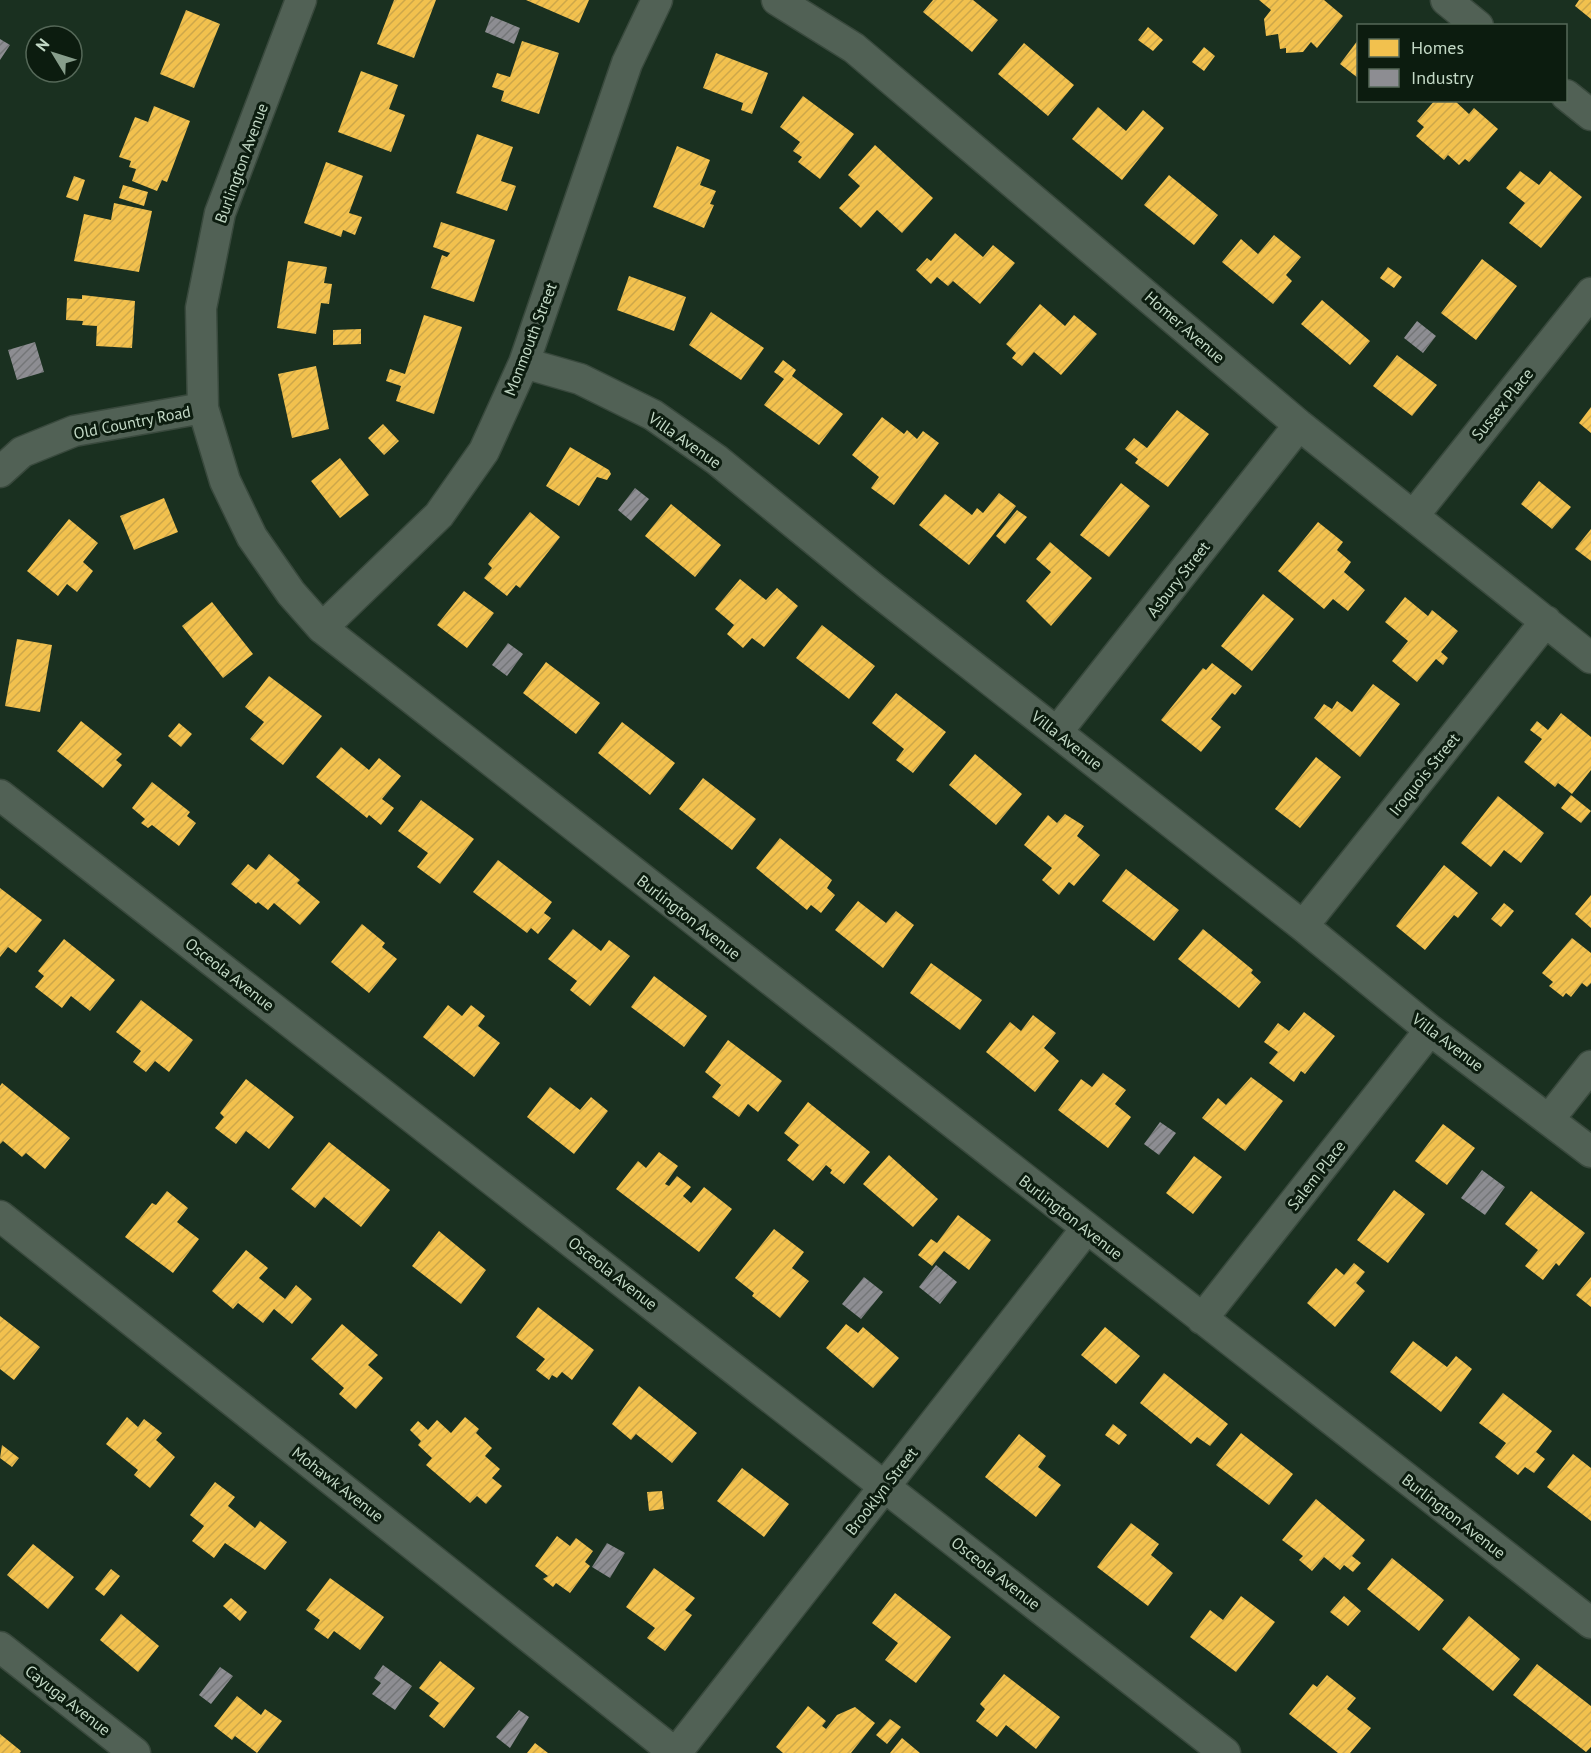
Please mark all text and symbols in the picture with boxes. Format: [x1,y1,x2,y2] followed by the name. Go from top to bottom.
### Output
[24,24,84,84] north arrow
[1357,24,1567,102] legend
[31,34,53,55] text: N
[1411,36,1464,59] text: Homes
[1411,66,1474,89] text: Industry
[210,100,272,226] street label: Burlington Avenue
[499,279,561,398] street label: Monmouth Street
[1141,287,1229,367] street label: Homer Avenue
[1467,364,1537,444] street label: Sussex Place
[72,401,192,443] street label: Old Country Road
[644,407,725,472] street label: Villa Avenue
[1142,537,1214,621] street label: Asbury Street
[1027,706,1106,774] street label: Villa Avenue
[1385,728,1464,819] street label: Iroquois Street
[633,870,745,964] street label: Burlington Avenue
[182,933,278,1015] street label: Osceola Avenue
[1407,1008,1488,1075] street label: Villa Avenue
[1283,1136,1349,1214] street label: Salem Place
[1015,1170,1127,1264] street label: Burlington Avenue
[565,1232,661,1314] street label: Osceola Avenue
[288,1442,388,1526] street label: Mohawk Avenue
[841,1443,922,1539] street label: Brooklyn Street
[1398,1469,1510,1563] street label: Burlington Avenue
[948,1532,1044,1614] street label: Osceola Avenue
[21,1660,115,1740] street label: Cayuga Avenue

